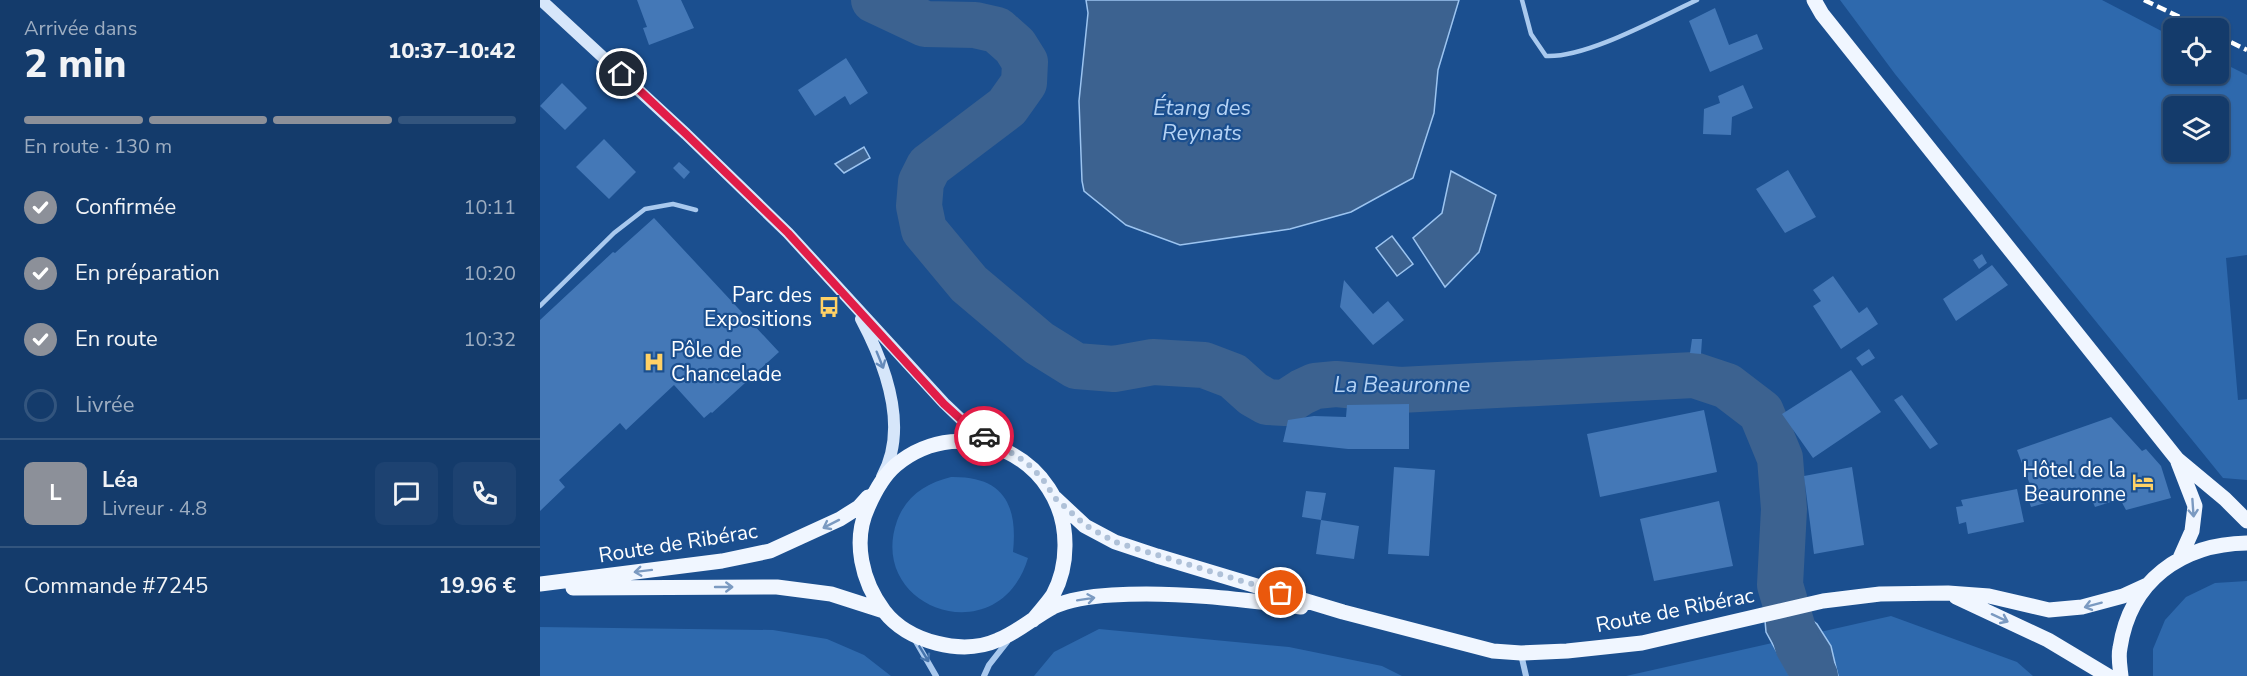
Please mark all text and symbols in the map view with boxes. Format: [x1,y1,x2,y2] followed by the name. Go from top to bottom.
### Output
[24,15,137,42] text: Arrivée dans
[2163,18,2229,162] map controls
[2163,18,2229,84] button: locate
[388,36,516,66] text: 10:37–10:42
[24,38,127,91] text: 2 min
[596,48,647,99] pin
[605,57,638,90] icon: home
[1153,93,1251,148] water label: Étang des Reynats
[2163,96,2229,162] button: layers
[24,133,172,160] text: En route · 130 m
[24,191,57,224] icon: check
[75,192,176,222] text: Confirmée
[463,194,516,221] text: 10:11
[24,257,57,290] icon: check
[75,258,220,288] text: En préparation
[463,260,516,287] text: 10:20
[704,281,812,333] place label: Parc des Expositions
[817,295,841,319] bus stop icon: Parc des Expositions
[24,323,57,356] icon: check
[75,324,158,354] text: En route
[463,326,516,353] text: 10:32
[671,336,782,388] place label: Pôle de Chancelade
[642,350,666,374] hospital icon: Pôle de Chancelade
[875,350,886,369] one-way arrow
[1334,370,1471,400] water label: La Beauronne
[75,390,135,420] text: Livrée
[954,406,1014,466] courier
[968,420,1001,453] icon: car
[2022,456,2126,508] place label: Hôtel de la Beauronne
[375,462,438,525] button: chat
[453,462,516,525] button: phone
[102,465,138,495] text: Léa
[2131,470,2155,494] hotel icon: Hôtel de la Beauronne
[49,478,62,508] text: L
[102,495,207,522] text: Livreur · 4.8
[2187,498,2198,518] one-way arrow
[597,517,760,569] street label: Route de Ribérac
[823,518,840,530] one-way arrow
[634,565,654,576] one-way arrow
[1255,567,1306,618] pin
[24,571,208,601] text: Commande #7245
[439,571,516,601] text: 19.96 €
[1264,576,1297,609] icon: bag
[714,581,734,593] one-way arrow
[1594,581,1757,639] street label: Route de Ribérac
[1076,593,1096,604] one-way arrow
[2083,599,2102,611] one-way arrow
[1991,613,2009,625] one-way arrow
[918,645,930,662] one-way arrow

